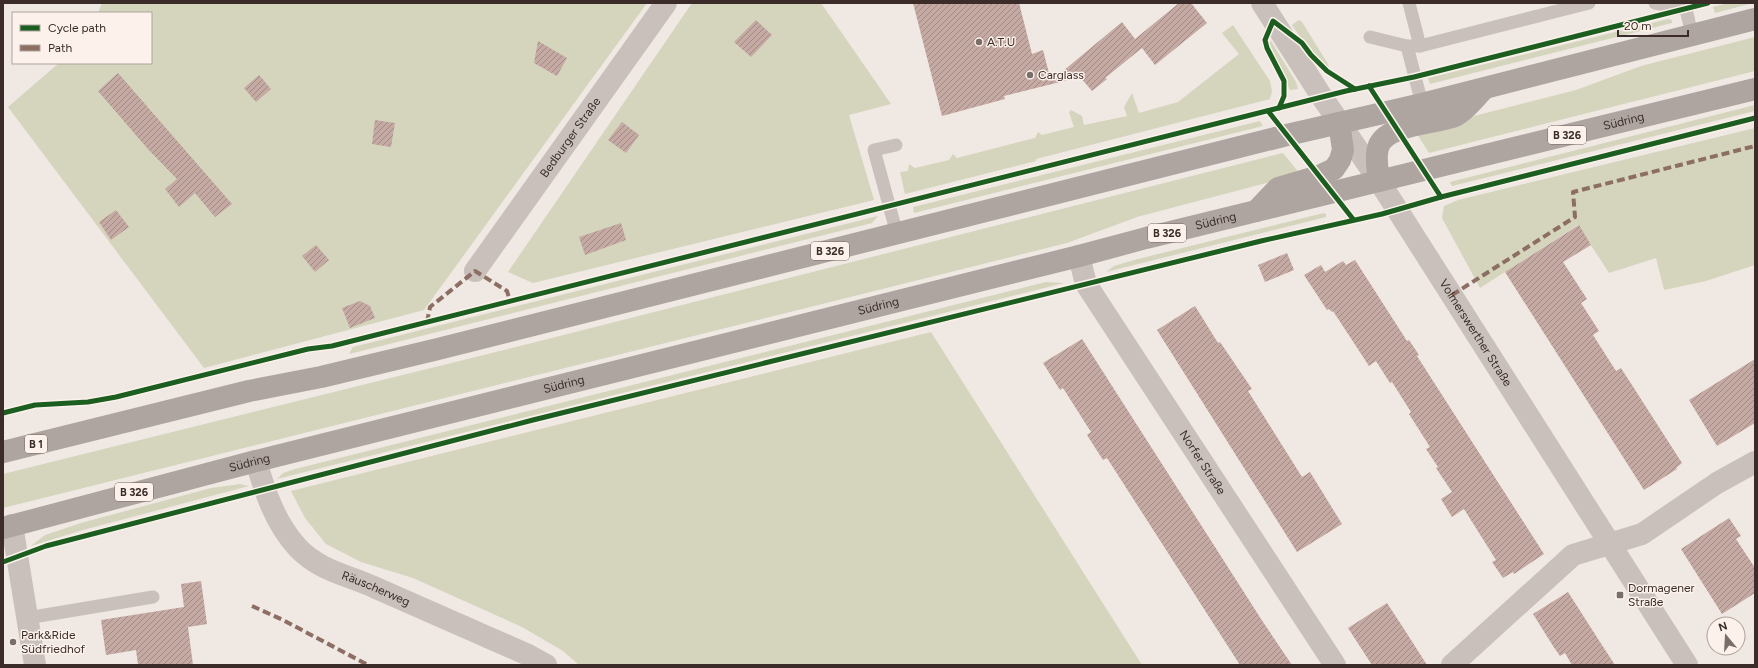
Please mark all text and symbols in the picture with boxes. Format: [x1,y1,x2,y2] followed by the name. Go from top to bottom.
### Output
[12,12,152,64] legend
[1618,12,1688,38] scale bar
[1624,19,1652,33] text: 20 m
[48,21,106,35] text: Cycle path
[987,35,1015,49] place label: A.T.U
[974,37,984,47] marker: A.T.U
[48,41,72,55] text: Path
[1038,68,1084,82] place label: Carglass
[1025,70,1035,80] marker: Carglass
[537,94,604,180] street label: Bedburger Straße
[1602,109,1646,133] street label: Südring
[1548,126,1586,144] road number: B 326
[1194,209,1238,233] street label: Südring
[1148,224,1186,242] road number: B 326
[811,242,849,260] road number: B 326
[1436,277,1515,389] street label: Volmerswerther Straße
[856,294,900,318] street label: Südring
[542,372,586,396] street label: Südring
[1177,428,1229,497] street label: Norfer Straße
[25,435,47,453] road number: B 1
[228,451,271,475] street label: Südring
[115,483,153,501] road number: B 326
[340,568,412,609] street label: Räuscherweg
[1628,581,1695,609] place label: Dormagener Straße
[1615,590,1625,600] marker: Dormagener Straße
[1706,616,1746,656] north arrow
[1717,619,1729,634] text: N
[21,628,86,656] place label: Park&Ride Südfriedhof
[8,637,18,647] marker: Park&Ride Südfriedhof

